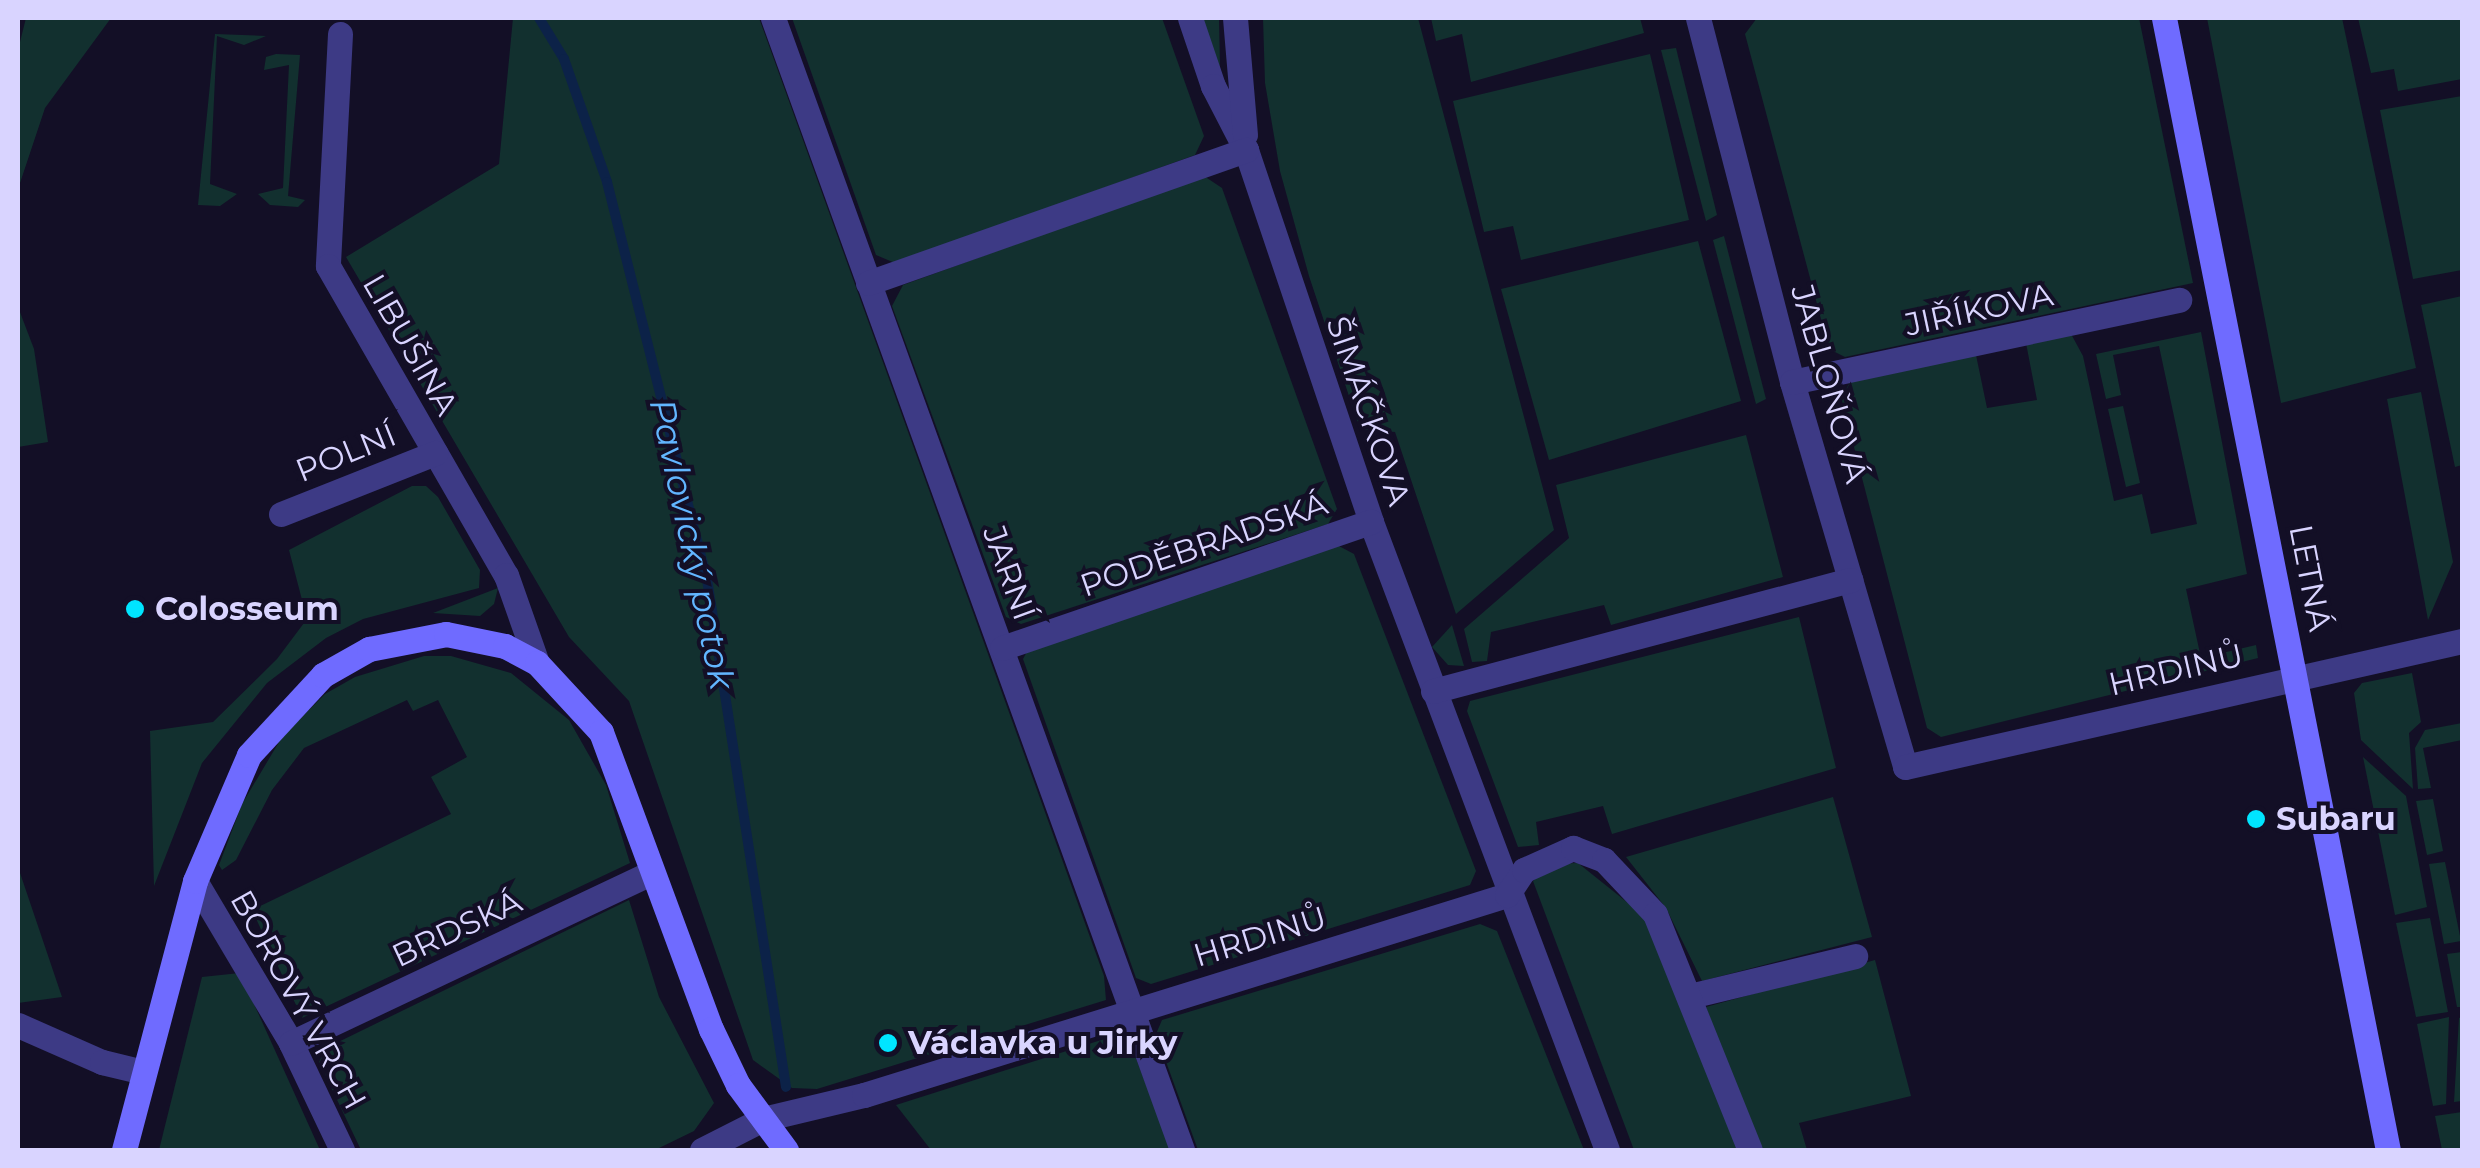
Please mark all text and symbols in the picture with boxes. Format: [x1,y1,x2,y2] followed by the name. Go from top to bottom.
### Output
[354,268,466,422] street label: LIBUŠINA
[1902,276,2056,344] street label: JIŘÍKOVA
[1782,281,1876,487] street label: JABLOŇOVÁ
[1318,312,1418,510] street label: ŠIMÁČKOVA
[641,395,743,693] water label: Pavlovický potok
[290,416,402,490] street label: POLNÍ
[1075,485,1333,605] street label: PODĚBRADSKÁ
[974,521,1044,625] street label: JARNÍ
[2281,522,2339,634] street label: LETNÁ
[155,590,339,628] place label: Colosseum
[124,598,146,620] marker: Colosseum
[2105,636,2247,704] street label: HRDINŮ
[2276,800,2396,838] place label: Subaru
[2245,808,2267,830] marker: Subaru
[386,882,528,976] street label: BRDSKÁ
[222,884,374,1116] street label: BOROVÝ VRCH
[1189,899,1331,975] street label: HRDINŮ
[908,1024,1177,1062] place label: Václavka u Jirky
[877,1032,899,1054] marker: Václavka u Jirky

